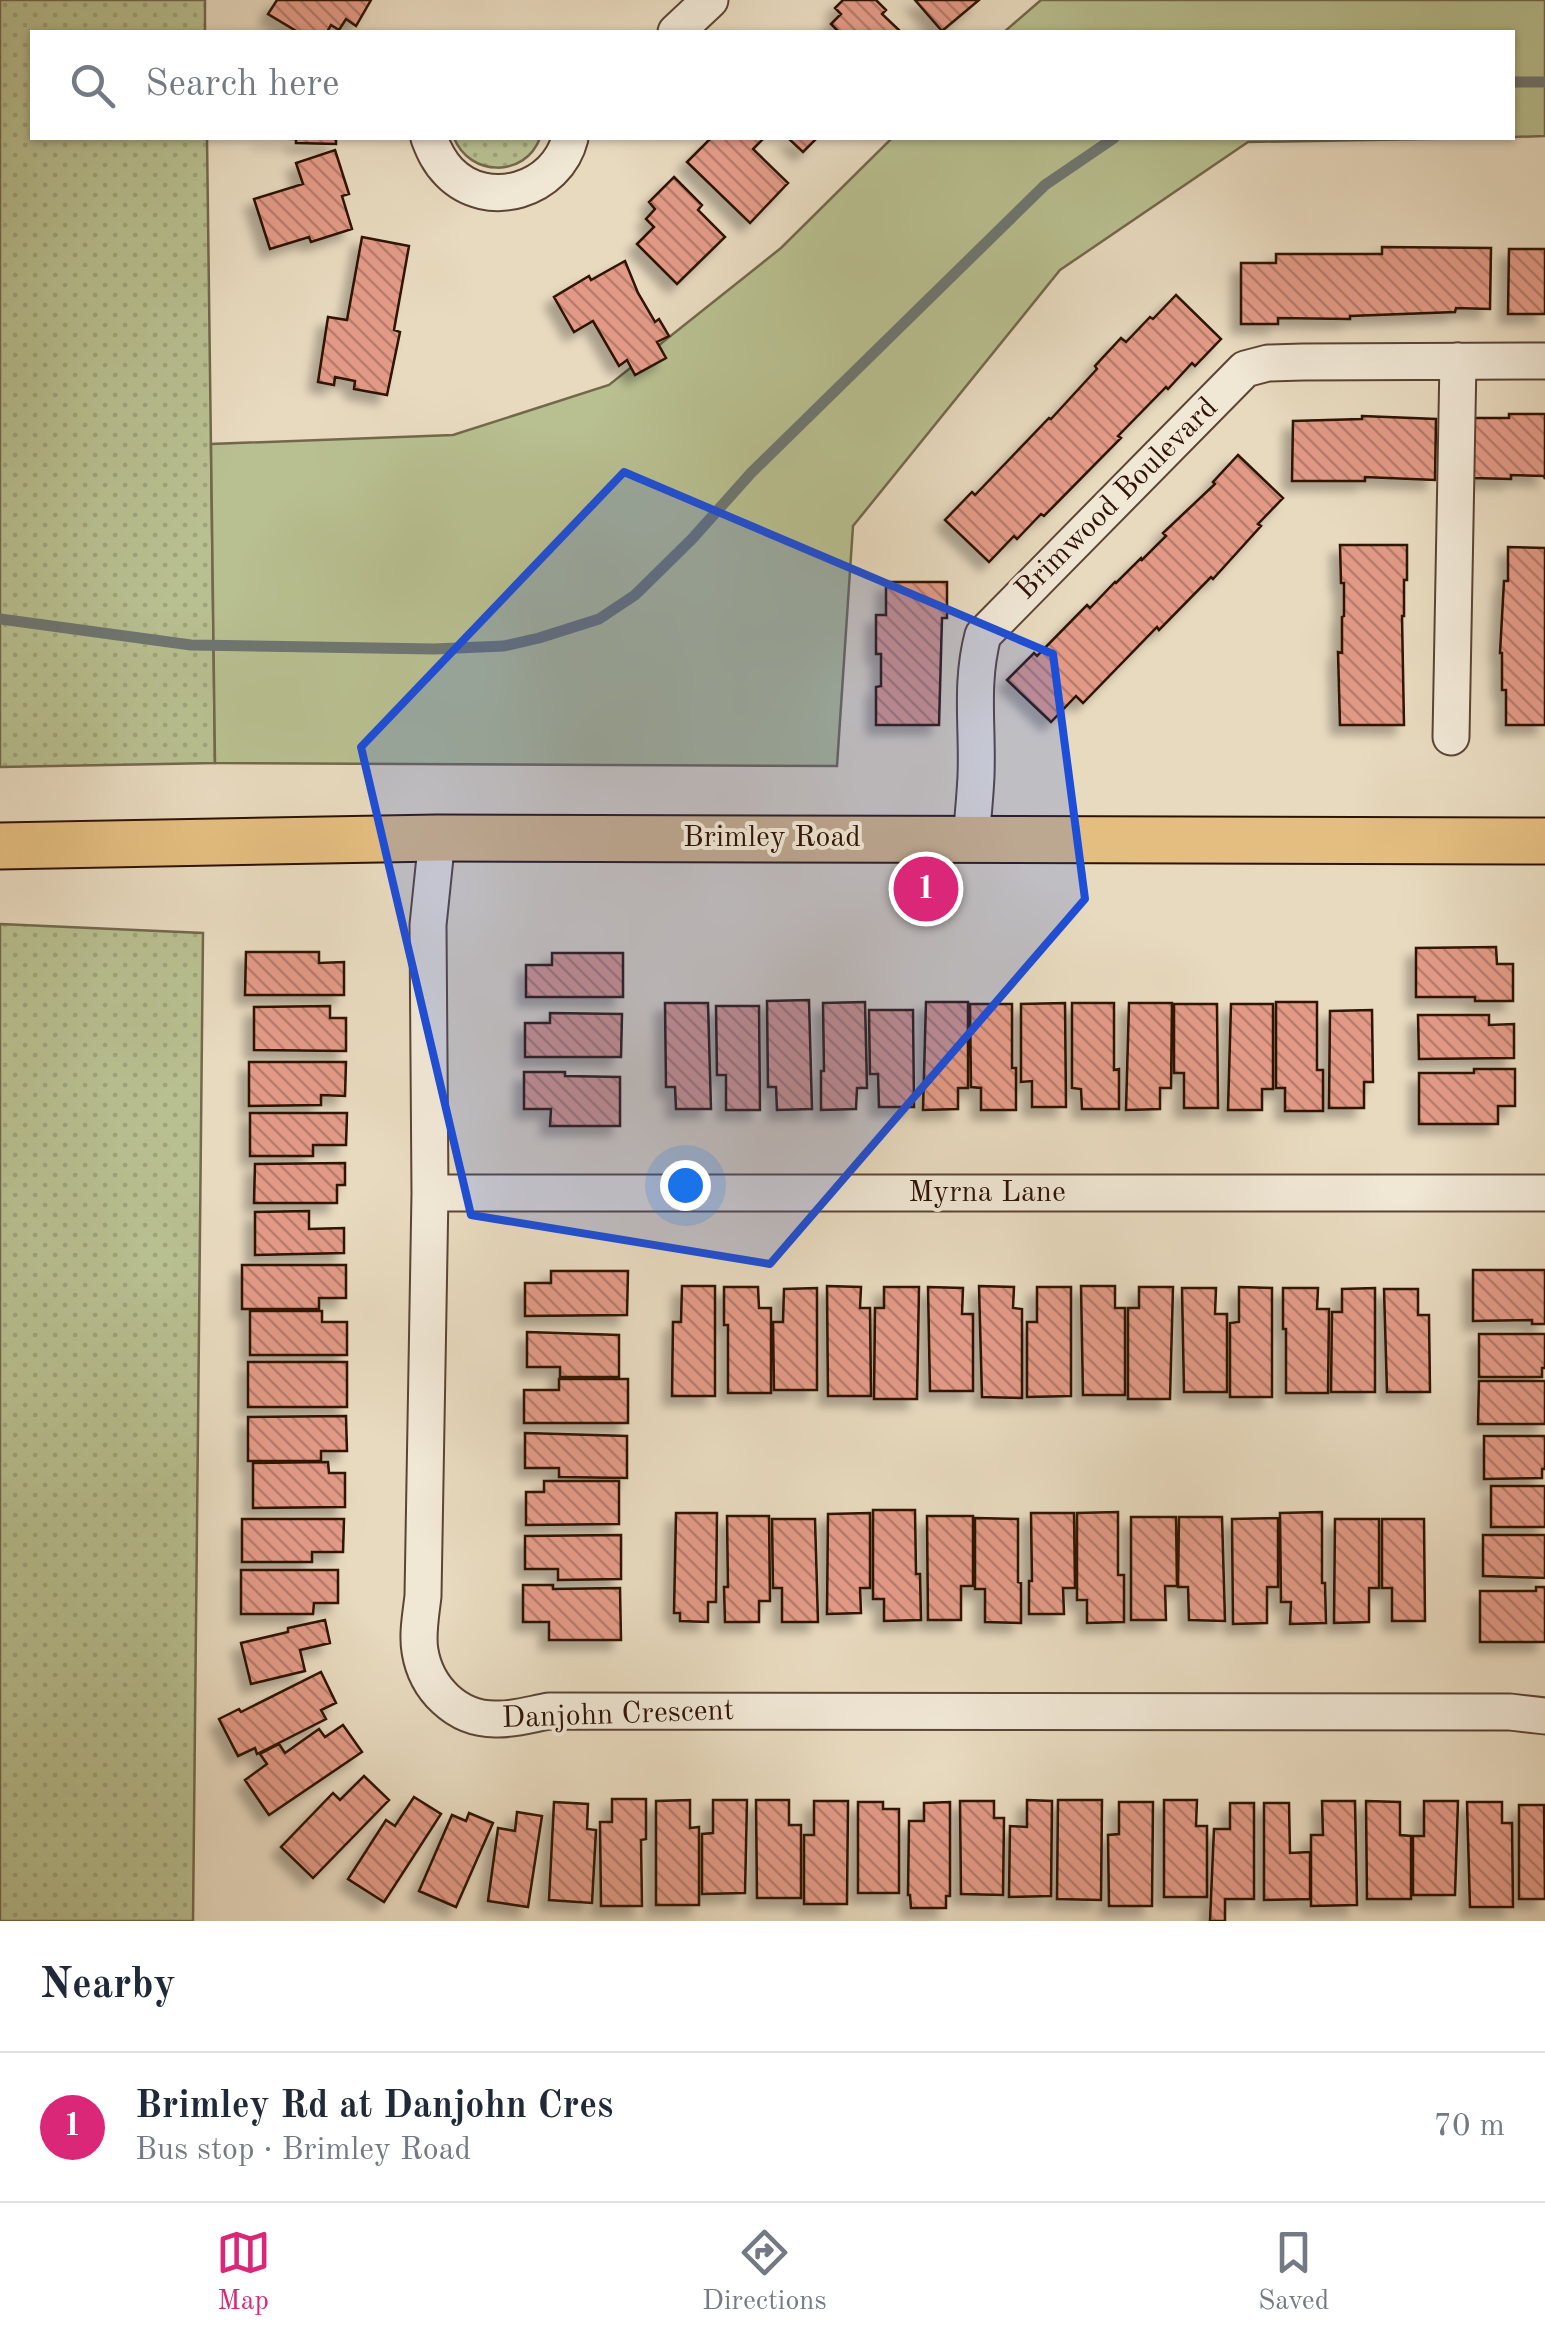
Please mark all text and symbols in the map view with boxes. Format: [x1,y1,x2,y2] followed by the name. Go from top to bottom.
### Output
[30,30,1515,140] search box
[65,58,120,113] icon: search
[145,66,340,104] text: Search here
[1010,392,1224,606] street label: Brimwood Boulevard
[683,823,861,853] street label: Brimley Road
[894,852,958,926] pin: 1
[660,1160,711,1211] your location
[908,1178,1066,1208] street label: Myrna Lane
[501,1696,735,1734] street label: Danjohn Crescent
[40,1965,176,2007] text: Nearby
[135,2088,613,2126] text: Brimley Rd at Danjohn Cres
[63,2111,82,2143] text: 1
[1434,2111,1505,2143] text: 70 m
[135,2135,471,2167] text: Bus stop · Brimley Road
[216,2225,271,2320] tab: Map
[702,2225,827,2320] tab: Directions
[1258,2225,1329,2320] tab: Saved

